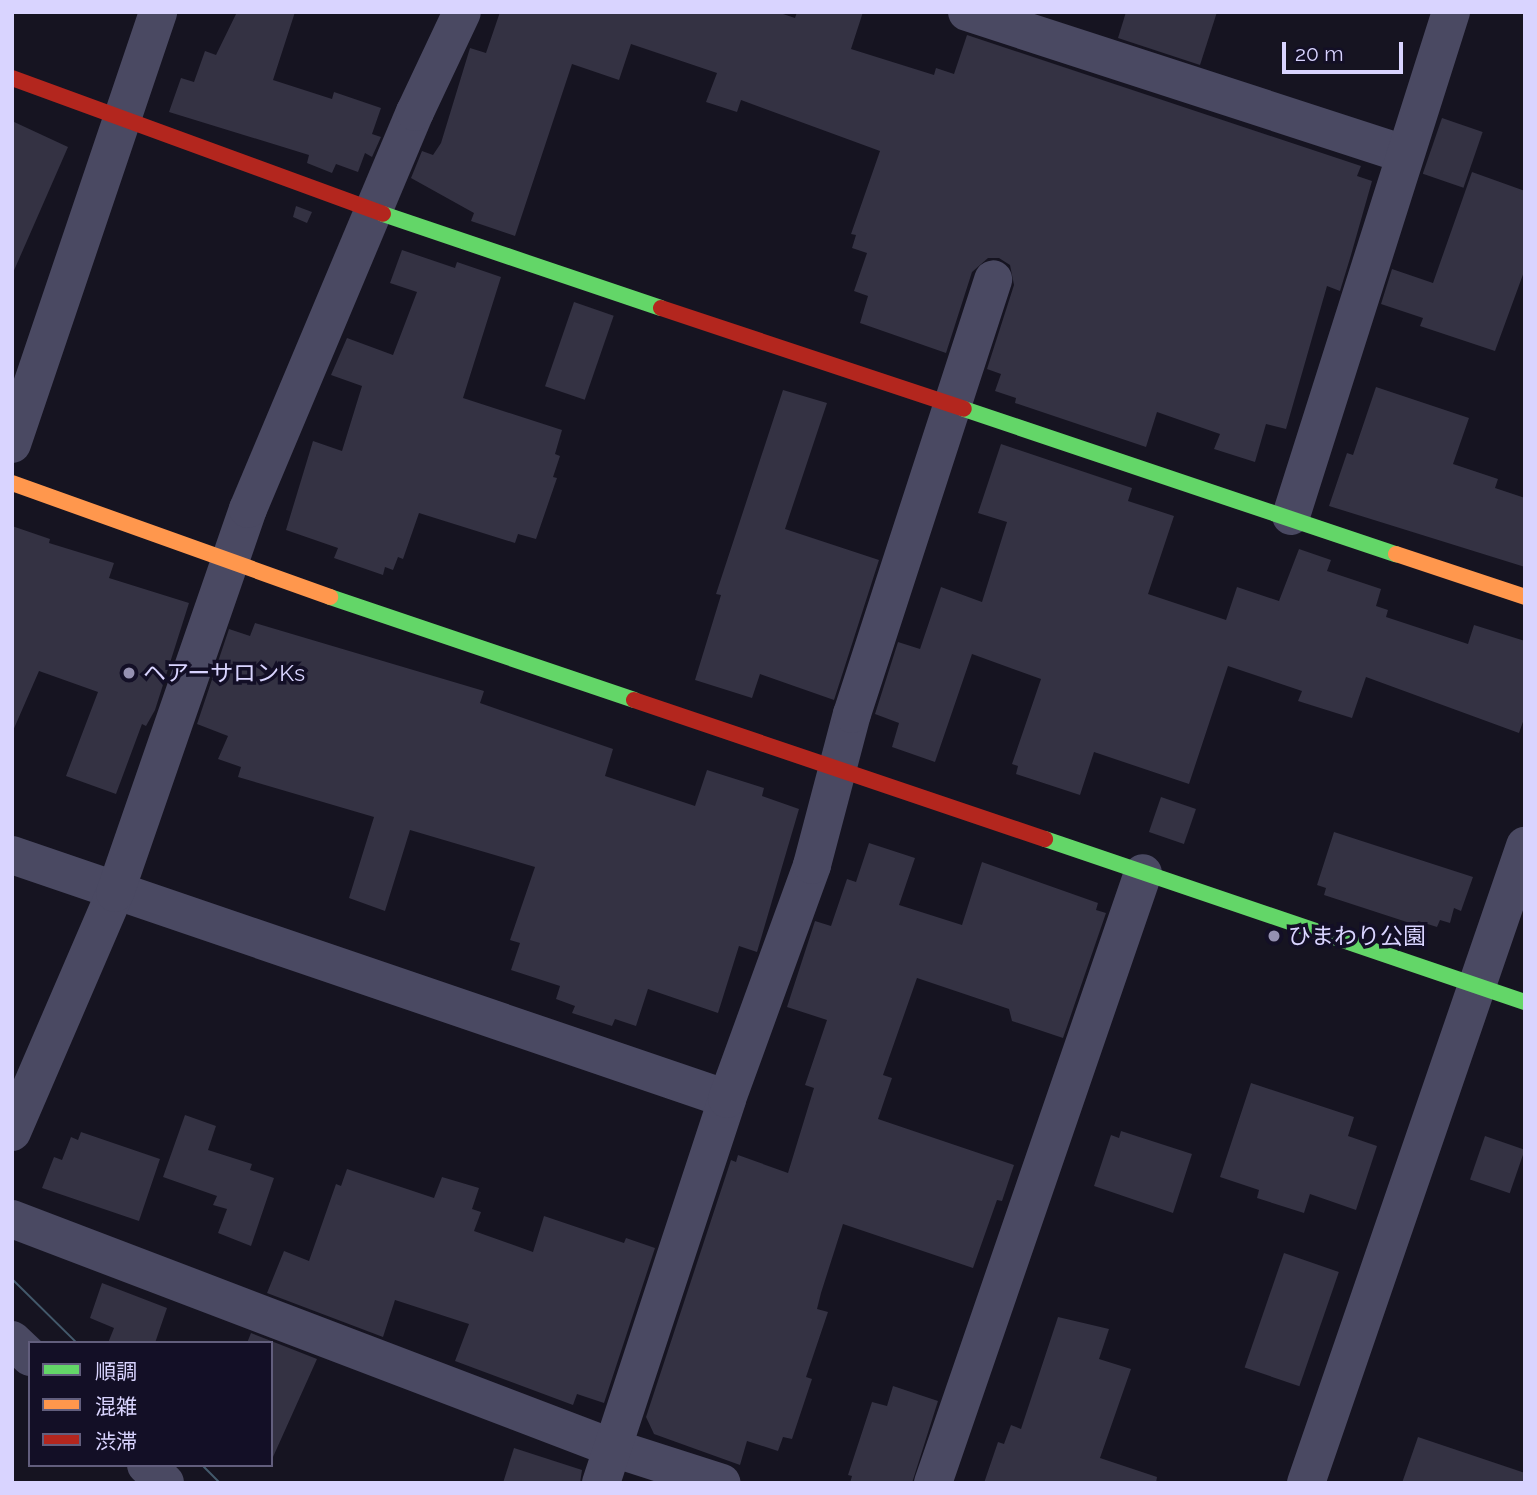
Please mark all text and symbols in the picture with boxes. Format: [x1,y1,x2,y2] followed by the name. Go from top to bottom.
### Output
[1285,28,1406,72] scale bar
[1295,41,1343,66] text: 20 m
[143,659,306,687] place label: ヘアーサロンKs
[121,665,137,681] marker: ヘアーサロンKs
[1288,922,1426,950] place label: ひまわり公園
[1266,928,1282,944] marker: ひまわり公園
[28,1341,273,1467] legend
[95,1359,137,1384] text: 順調
[95,1394,137,1419] text: 混雑
[95,1429,137,1454] text: 渋滞

